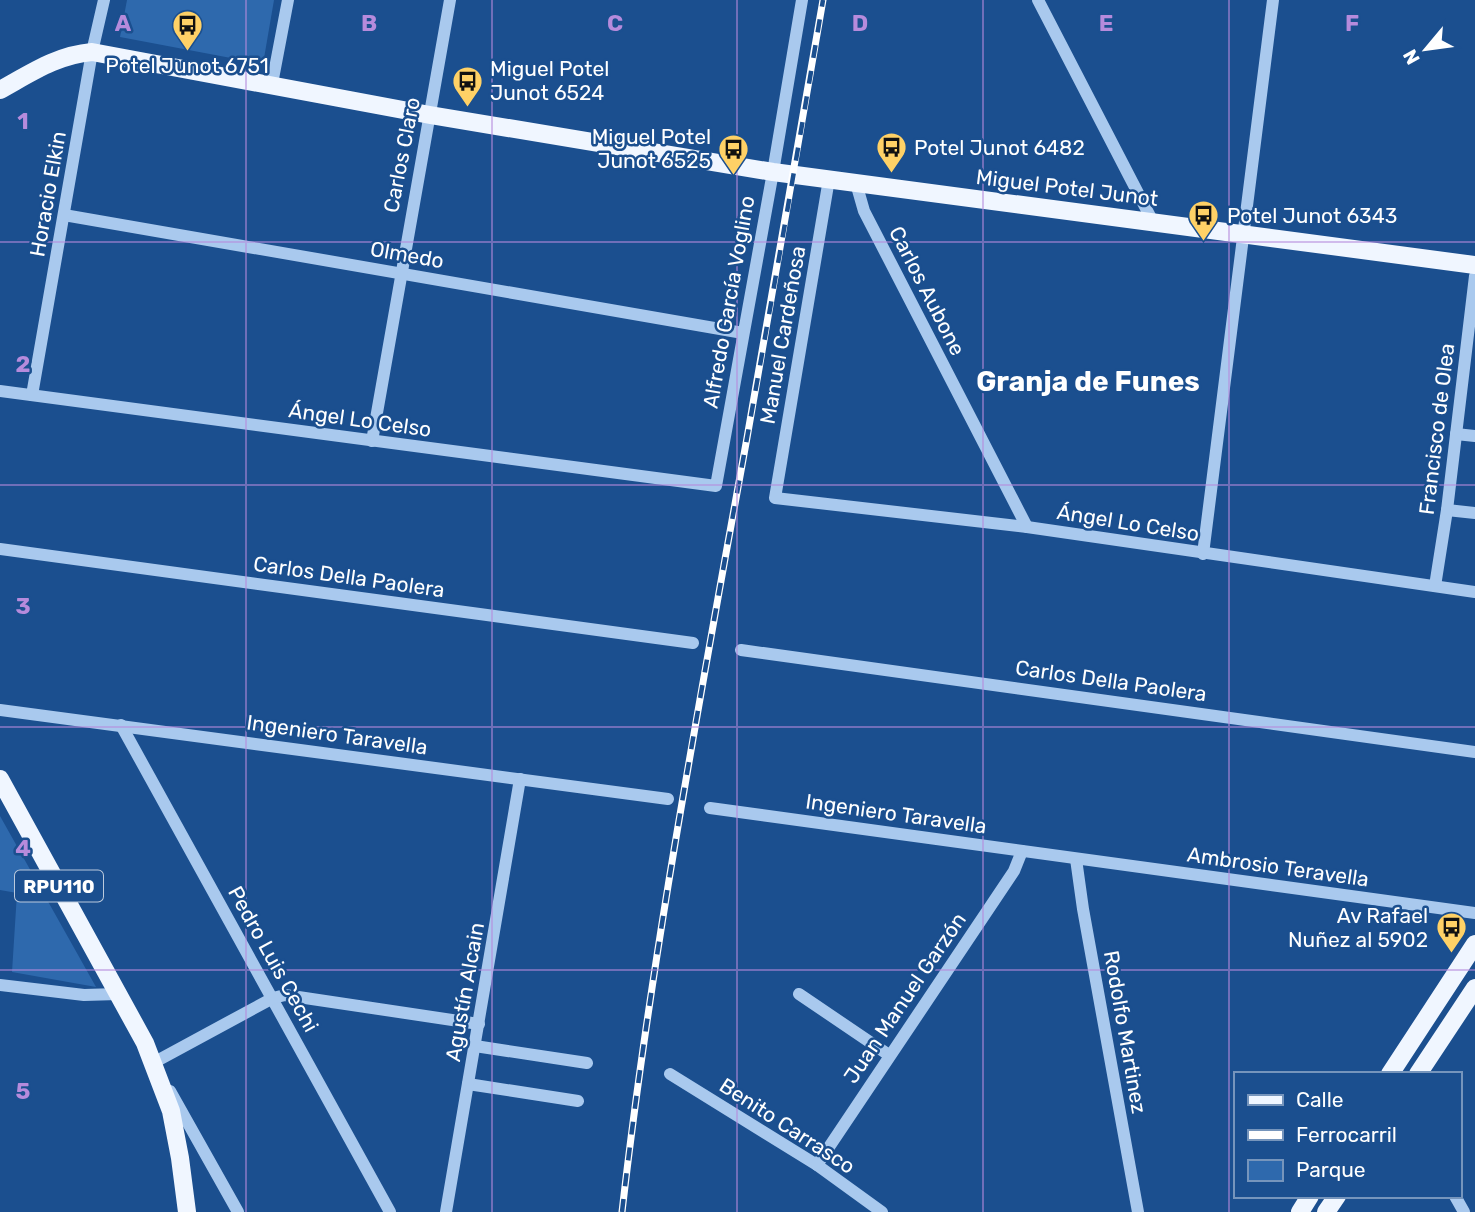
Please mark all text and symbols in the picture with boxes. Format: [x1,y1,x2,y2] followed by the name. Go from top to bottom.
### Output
[115,9,132,37] text: A
[170,9,204,53] bus stop icon: Potel Junot 6751
[361,9,377,37] text: B
[607,9,623,37] text: C
[852,9,868,37] text: D
[1099,9,1113,37] text: E
[1345,9,1359,37] text: F
[1391,14,1461,84] north arrow
[1398,45,1425,69] text: N
[105,53,269,78] place label: Potel Junot 6751
[490,56,609,105] place label: Miguel Potel Junot 6524
[450,64,484,108] bus stop icon: Miguel Potel Junot 6524
[378,95,425,215] street label: Carlos Claro
[17,107,29,135] text: 1
[592,124,711,173] place label: Miguel Potel Junot 6525
[24,129,71,259] street label: Horacio Elkin
[874,131,908,175] bus stop icon: Potel Junot 6482
[717,132,751,176] bus stop icon: Miguel Potel Junot 6525
[914,135,1085,160] place label: Potel Junot 6482
[975,164,1160,211] street label: Miguel Potel Junot
[698,194,760,410] street label: Alfredo García Voglino
[1187,199,1221,243] bus stop icon: Potel Junot 6343
[1227,203,1397,228] place label: Potel Junot 6343
[884,222,971,360] street label: Carlos Aubone
[368,236,446,273] street label: Olmedo
[755,244,810,426] street label: Manuel Cardeñosa
[1414,342,1459,516] street label: Francisco de Olea
[16,350,30,378] text: 2
[976,365,1200,398] district label: Granja de Funes
[287,397,433,442] street label: Ángel Lo Celso
[1055,499,1201,546] street label: Ángel Lo Celso
[252,551,446,602] street label: Carlos Della Paolera
[15,592,31,620] text: 3
[1014,655,1208,706] street label: Carlos Della Paolera
[245,709,429,760] street label: Ingeniero Taravella
[804,788,988,839] street label: Ingeniero Taravella
[15,834,31,862] text: 4
[1186,841,1371,892] street label: Ambrosio Teravella
[15,870,103,902] road number: RPU110
[223,881,324,1036] street label: Pedro Luis Cechi
[1288,903,1428,952] place label: Av Rafael Nuñez al 5902
[838,908,971,1088] street label: Juan Manuel Garzón
[1434,911,1468,955] bus stop icon: Av Rafael Nuñez al 5902
[440,921,489,1063] street label: Agustín Alcain
[1099,948,1152,1115] street label: Rodolfo Martinez
[1234,1072,1461,1198] legend
[715,1073,860,1179] street label: Benito Carrasco
[16,1077,31,1105] text: 5
[1296,1087,1344,1112] text: Calle
[1296,1122,1397,1147] text: Ferrocarril
[1296,1157,1366,1182] text: Parque

